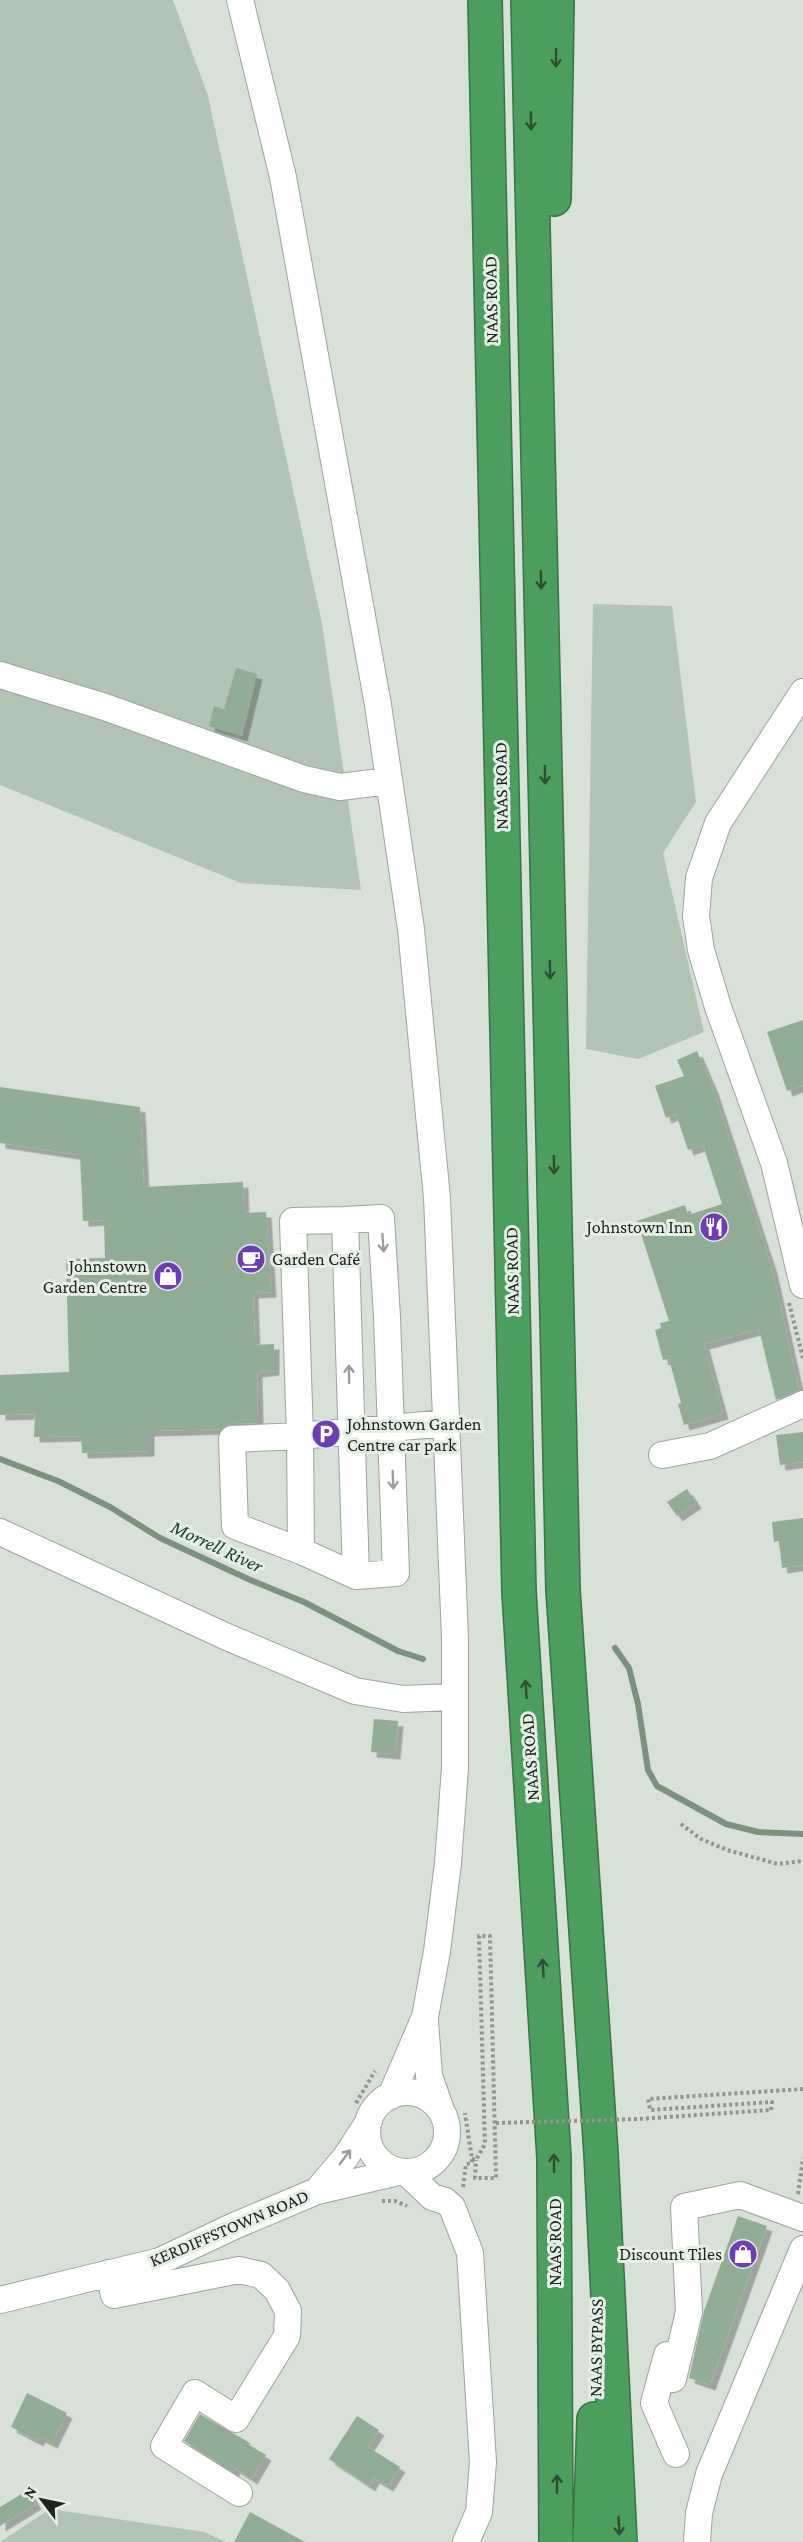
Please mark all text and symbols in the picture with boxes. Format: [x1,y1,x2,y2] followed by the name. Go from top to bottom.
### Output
[550,48,562,68] one-way arrow
[525,111,536,131] one-way arrow
[480,256,502,344] street label: NAAS ROAD
[535,570,547,590] one-way arrow
[490,742,512,830] street label: NAAS ROAD
[539,765,551,785] one-way arrow
[544,960,555,980] one-way arrow
[548,1155,560,1175] one-way arrow
[698,1211,730,1243] restaurant icon: Johnstown Inn
[585,1217,693,1237] place label: Johnstown Inn
[501,1227,523,1315] street label: NAAS ROAD
[377,1232,388,1252] one-way arrow
[235,1243,267,1275] cafe icon: Garden Café
[272,1249,360,1269] place label: Garden Café
[43,1256,147,1297] place label: Johnstown Garden Centre
[152,1260,184,1292] shop icon: Johnstown Garden Centre
[344,1364,355,1384] one-way arrow
[345,1414,482,1455] place label: Johnstown Garden Centre car park
[310,1418,342,1450] parking icon: Johnstown Garden Centre car park
[388,1469,399,1489] one-way arrow
[167,1515,267,1577] water label: Morrell River
[520,1680,531,1700] one-way arrow
[517,1712,543,1802] street label: NAAS ROAD
[537,1958,548,1978] one-way arrow
[339,2150,351,2166] one-way arrow
[548,2153,560,2173] one-way arrow
[146,2185,312,2271] street label: KERDIFFSTOWN ROAD
[545,2198,565,2286] street label: NAAS ROAD
[727,2238,759,2270] shop icon: Discount Tiles
[619,2244,722,2264] place label: Discount Tiles
[585,2299,607,2397] street label: NAAS BYPASS
[12,2470,72,2530] north arrow
[551,2474,563,2494] one-way arrow
[20,2483,40,2501] text: N
[614,2516,625,2536] one-way arrow

